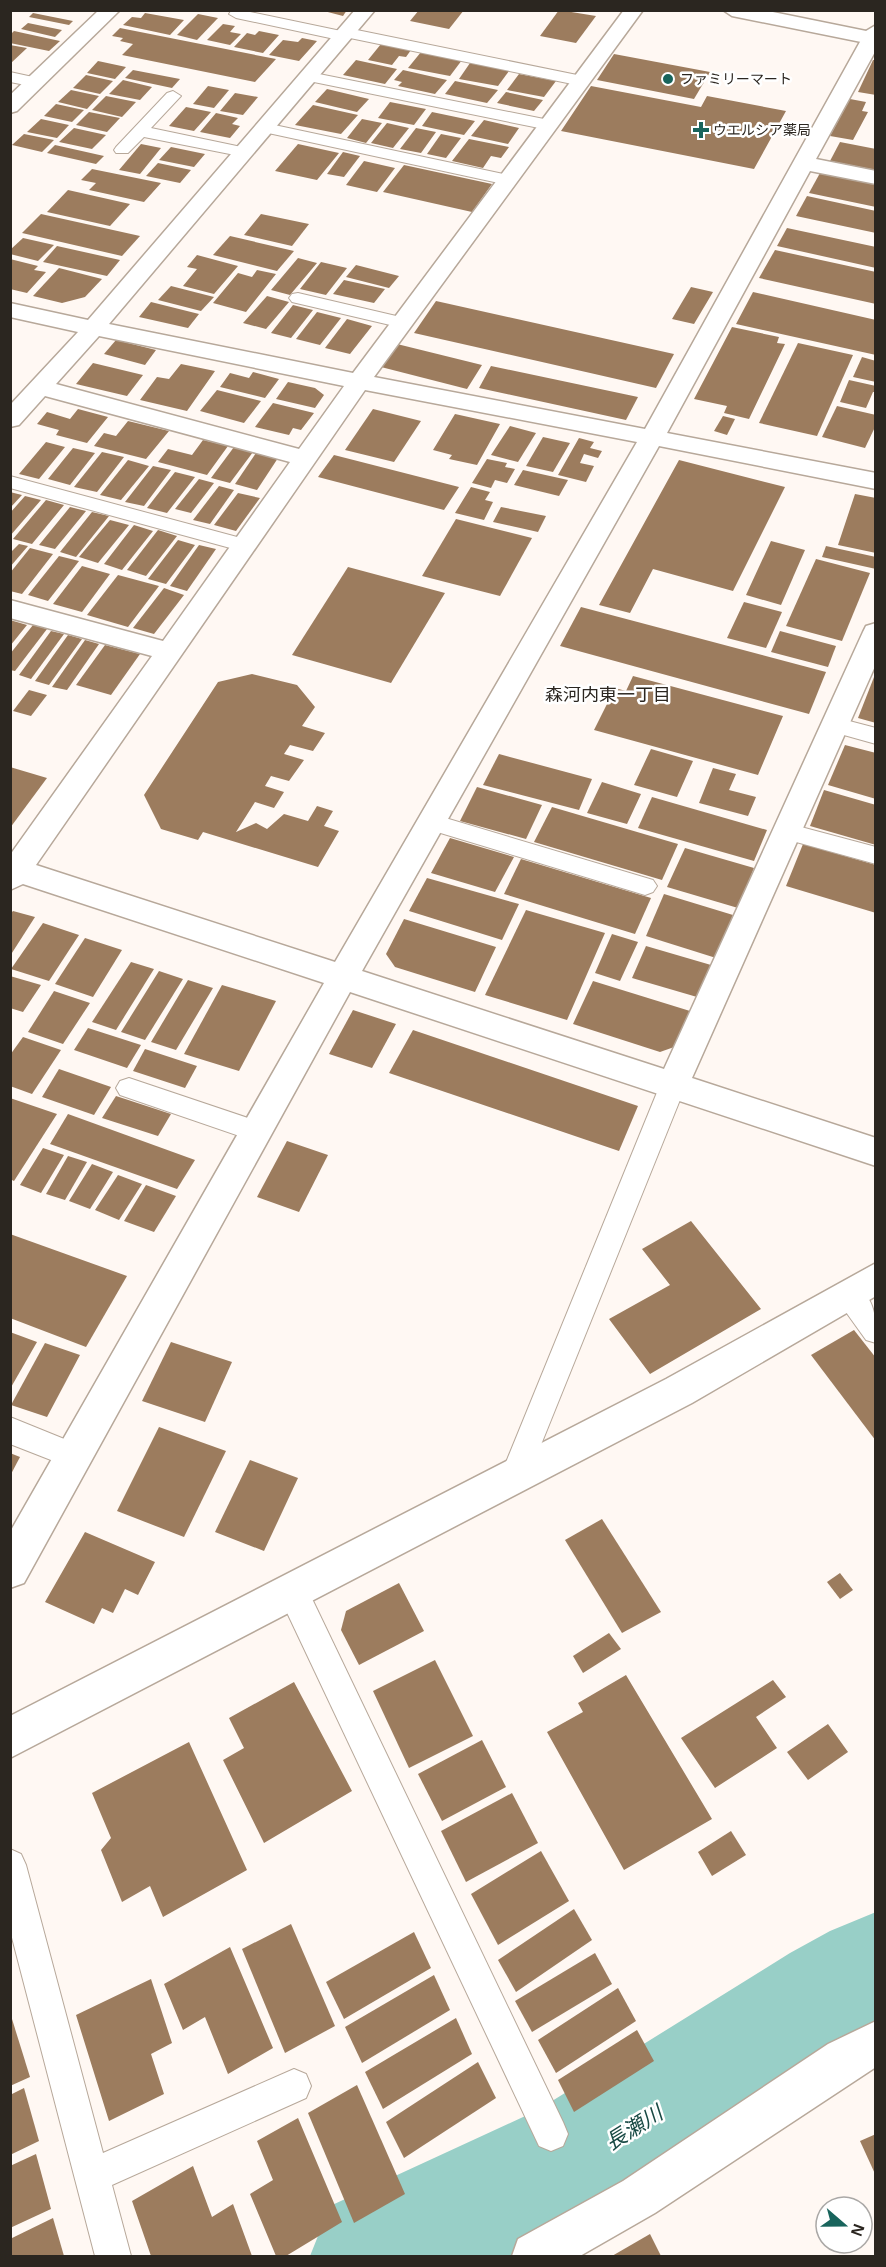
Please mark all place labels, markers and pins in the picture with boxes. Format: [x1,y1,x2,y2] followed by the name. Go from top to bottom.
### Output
[680,71,792,87] place label: ファミリーマート
[661,72,675,86] marker: ファミリーマート
[713,122,811,138] place label: ウエルシア薬局
[694,123,708,137] marker: ウエルシア薬局

